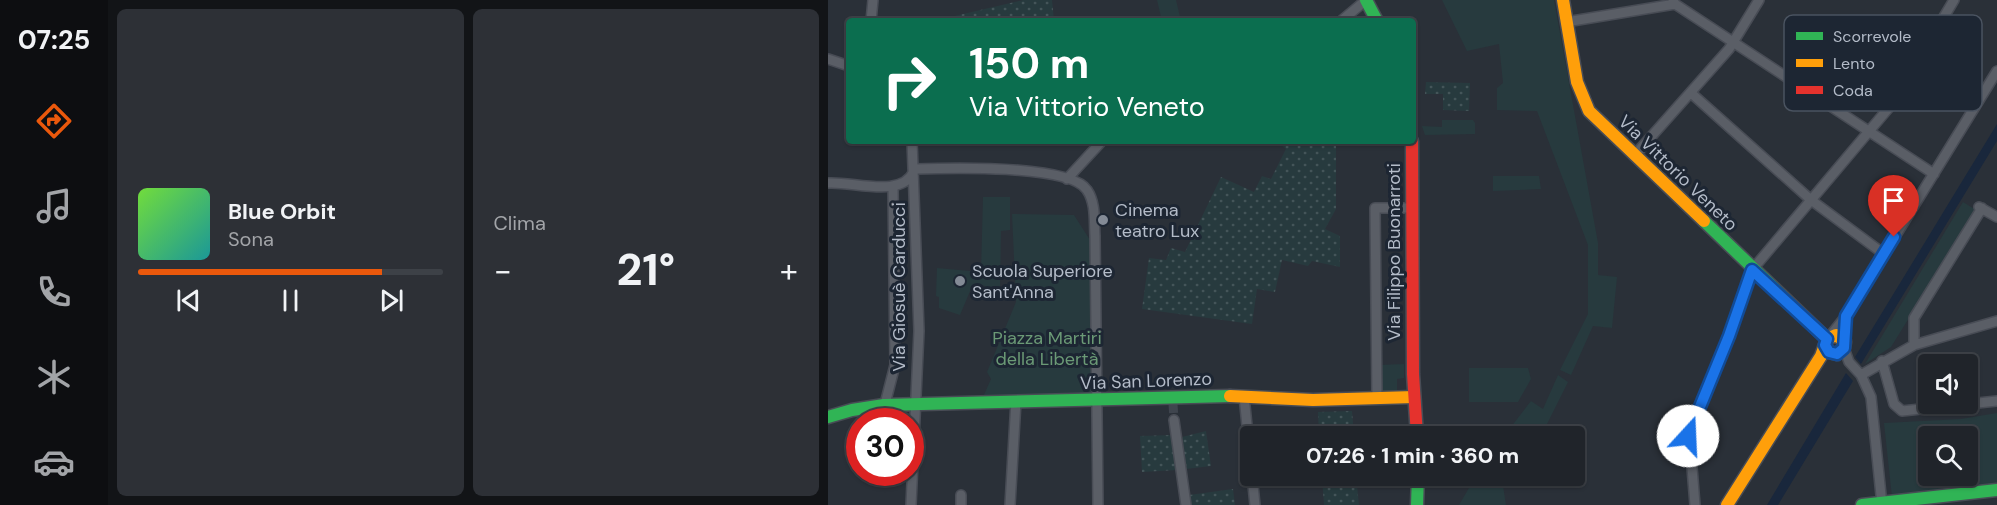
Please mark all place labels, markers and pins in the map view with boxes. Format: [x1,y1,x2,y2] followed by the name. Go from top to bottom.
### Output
[1868,175,1919,237] pin
[1115,198,1199,243] place label: Cinema teatro Lux
[1096,213,1110,227] marker: Cinema teatro Lux
[972,259,1113,304] place label: Scuola Superiore Sant'Anna
[953,274,967,288] marker: Scuola Superiore Sant'Anna

